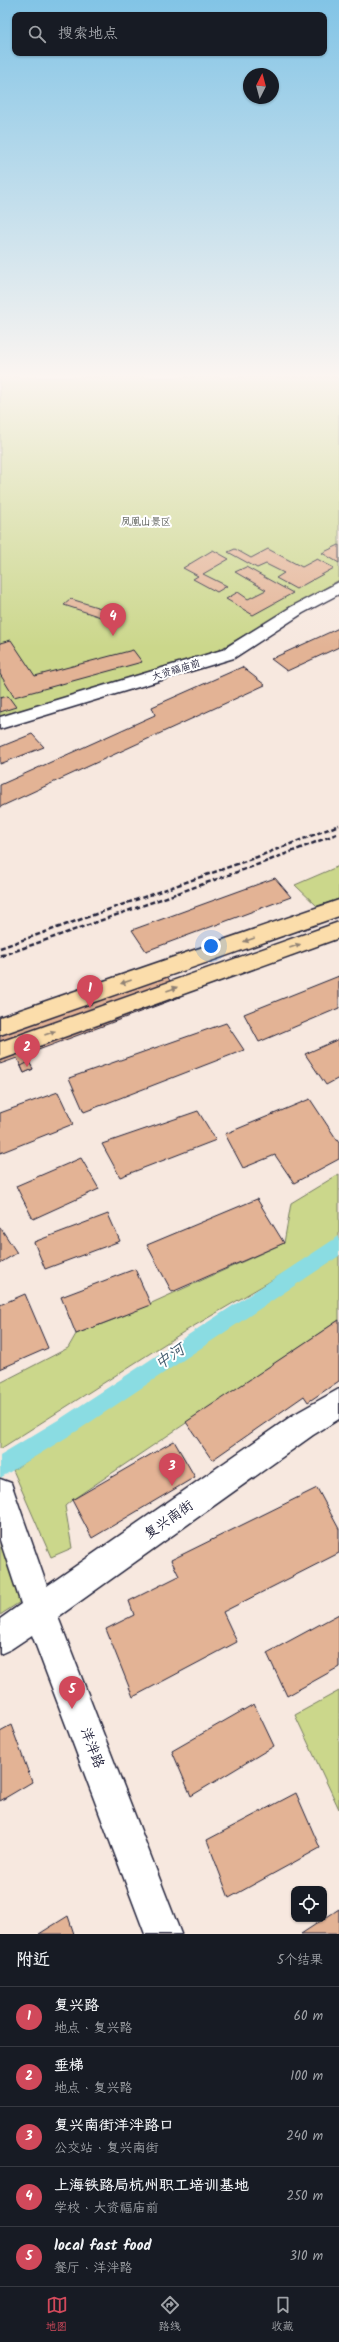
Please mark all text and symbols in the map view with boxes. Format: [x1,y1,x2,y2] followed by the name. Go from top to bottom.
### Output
[12,12,327,56] search box
[58,22,118,46] text: 搜索地点
[26,23,48,45] icon: search
[243,68,279,104] north arrow
[121,514,171,530] park label: 凤凰山景区
[100,603,126,636] pin: 4
[150,655,202,685] street label: 大资福庙前
[201,936,221,956] your location
[243,937,255,943] one-way arrow
[289,943,301,949] one-way arrow
[77,975,103,1008] pin: 1
[120,979,132,985] one-way arrow
[167,986,179,992] one-way arrow
[44,1030,56,1036] one-way arrow
[14,1034,40,1067] pin: 2
[150,1336,193,1376] water label: 中河
[159,1453,185,1486] pin: 3
[140,1495,198,1545] street label: 复兴南街
[59,1676,85,1709] pin: 5
[74,1724,110,1772] street label: 洋泮路
[291,1886,327,1922] map controls
[291,1886,327,1922] button: locate
[16,1947,50,1974] text: 附近
[277,1950,323,1971] text: 5个结果
[54,1994,99,2018] text: 复兴路
[27,2006,31,2027] text: 1
[294,2006,323,2027] text: 60 m
[54,2018,133,2039] text: 地点 · 复兴路
[54,2054,84,2078] text: 垂梯
[25,2066,33,2087] text: 2
[290,2066,323,2087] text: 100 m
[54,2078,133,2099] text: 地点 · 复兴路
[54,2114,174,2138] text: 复兴南街洋泮路口
[25,2126,33,2147] text: 3
[286,2126,323,2147] text: 240 m
[54,2138,159,2159] text: 公交站 · 复兴南街
[54,2174,249,2198] text: 上海铁路局杭州职工培训基地
[25,2186,33,2207] text: 4
[286,2186,323,2207] text: 250 m
[54,2198,159,2219] text: 学校 · 大资福庙前
[54,2234,152,2258] text: local fast food
[26,2246,32,2267] text: 5
[289,2246,323,2267] text: 310 m
[54,2258,133,2279] text: 餐厅 · 洋泮路
[46,2294,68,2336] tab: 地图
[159,2294,181,2336] tab: 路线
[272,2294,294,2336] tab: 收藏

